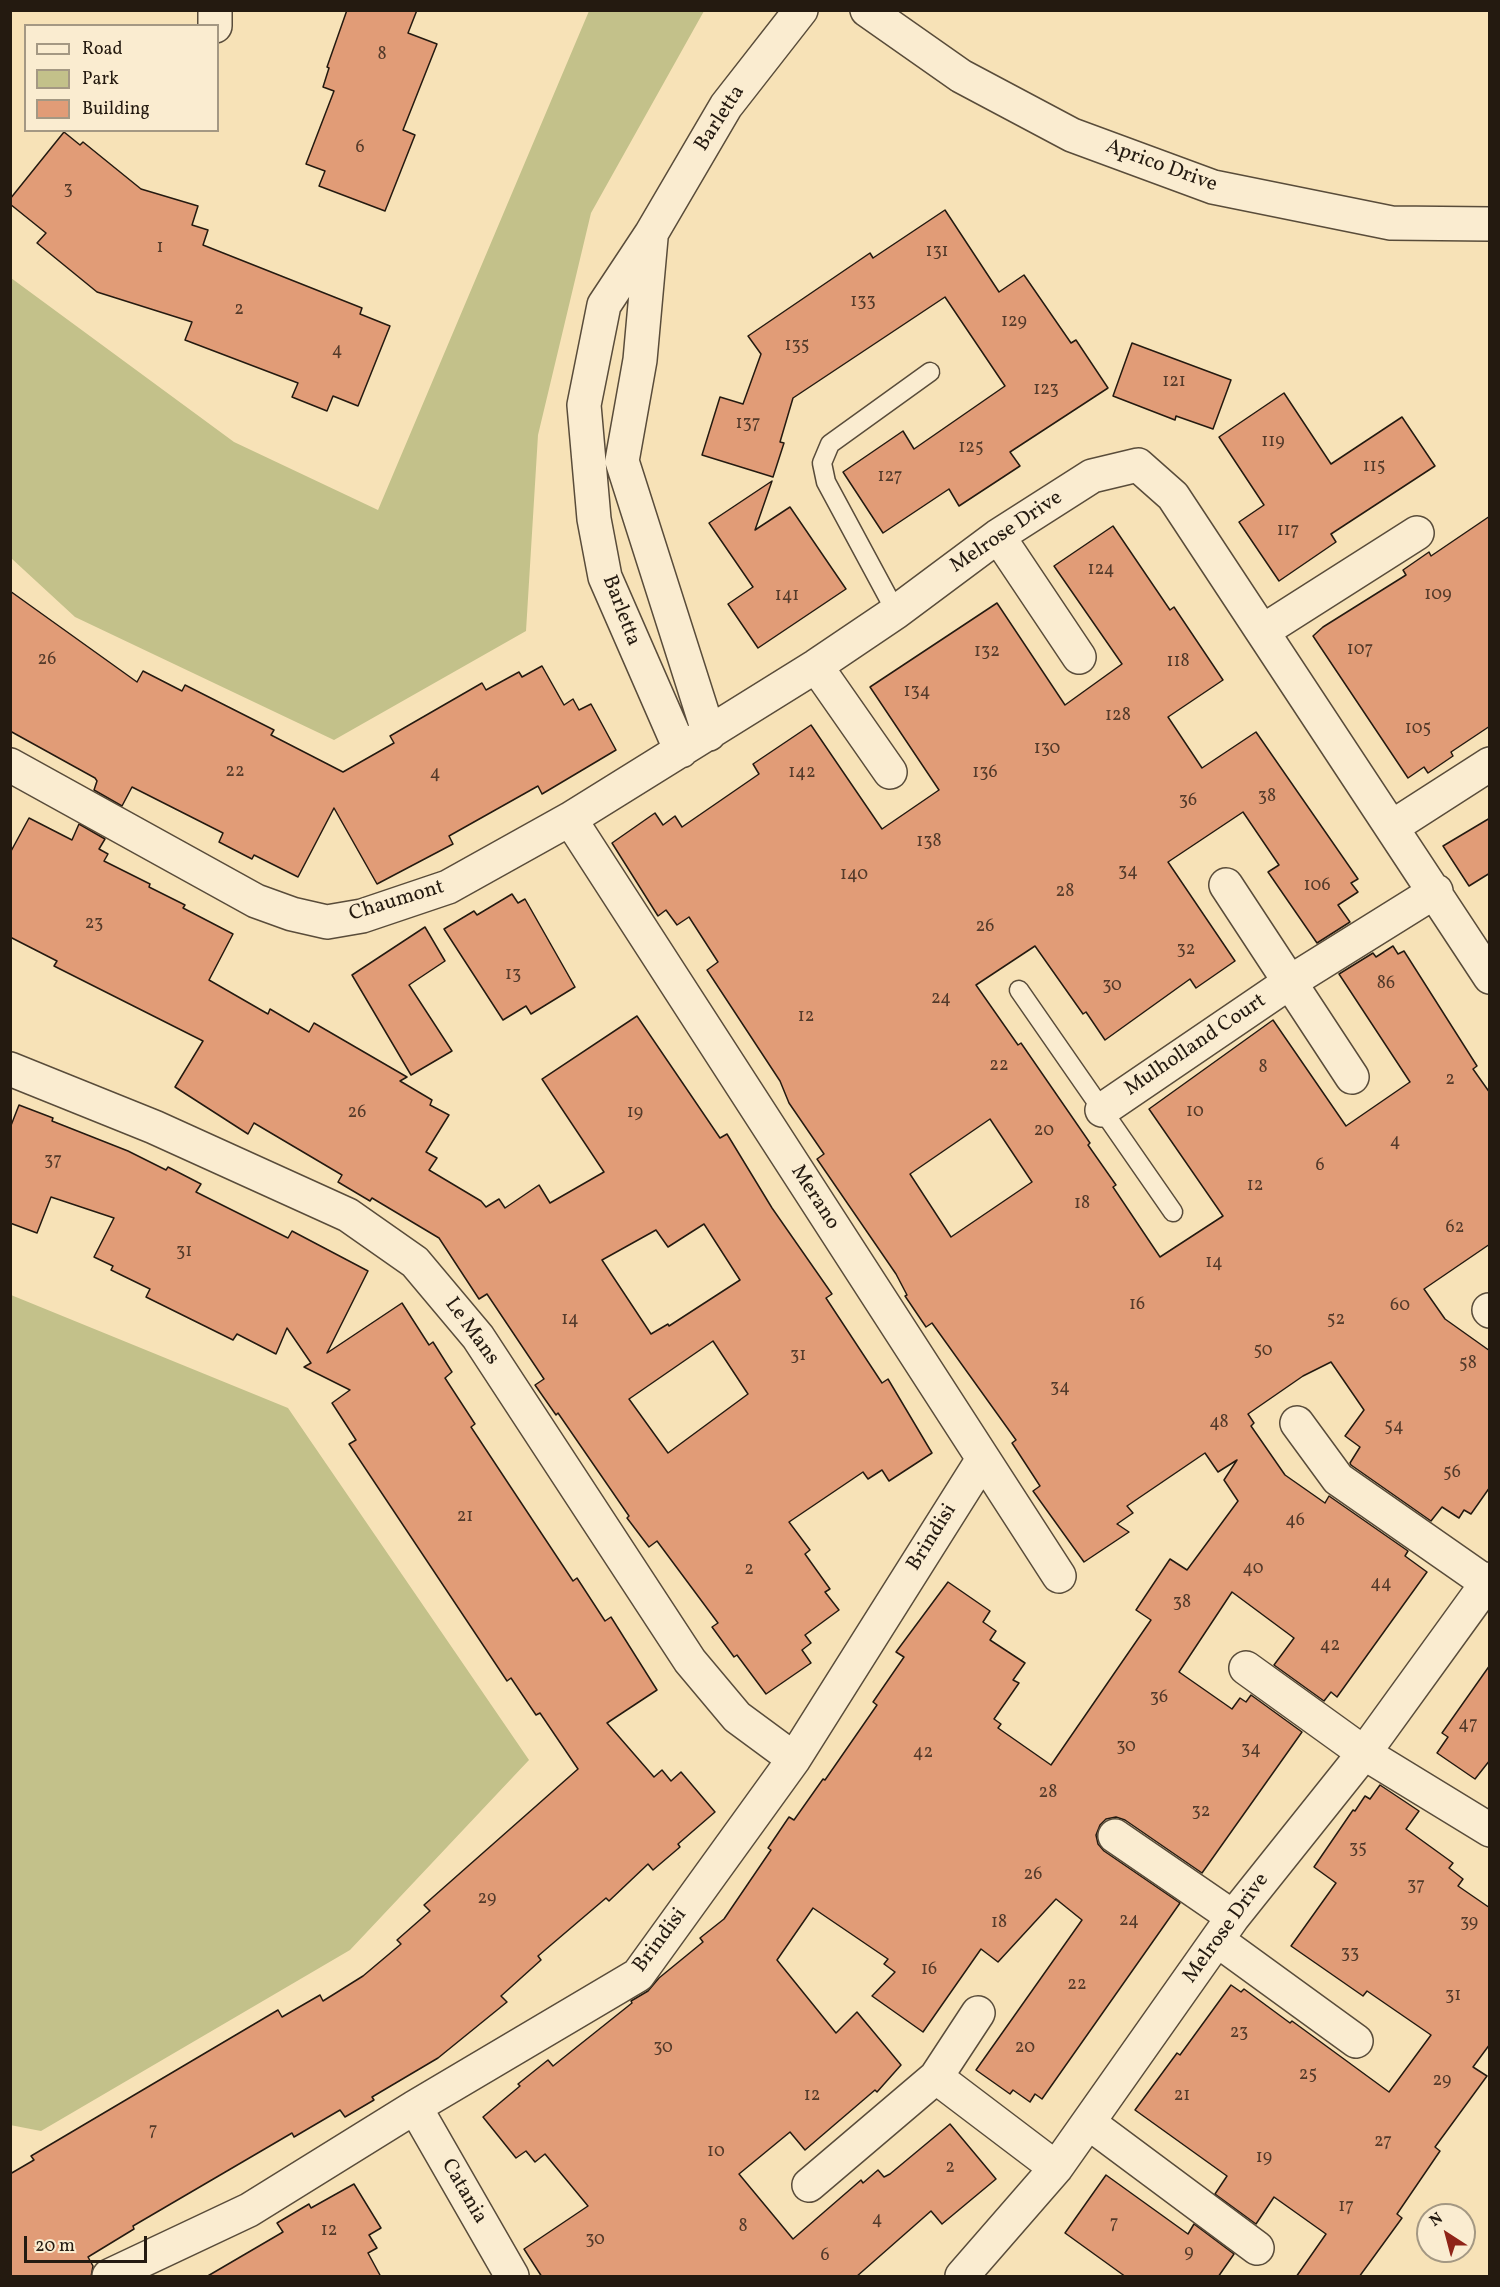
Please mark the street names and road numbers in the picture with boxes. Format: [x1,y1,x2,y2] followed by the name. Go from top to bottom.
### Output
[690,81,752,157] street label: Barletta
[1102,135,1220,199] street label: Aprico Drive
[946,486,1068,580] street label: Melrose Drive
[595,572,645,650] street label: Barletta
[346,876,448,928] street label: Chaumont
[1120,989,1272,1103] street label: Mulholland Court
[784,1161,844,1235] street label: Merano
[438,1293,504,1371] street label: Le Mans
[903,1500,963,1576] street label: Brindisi
[1179,1869,1275,1989] street label: Melrose Drive
[629,1904,693,1978] street label: Brindisi
[434,2155,492,2229] street label: Catania

